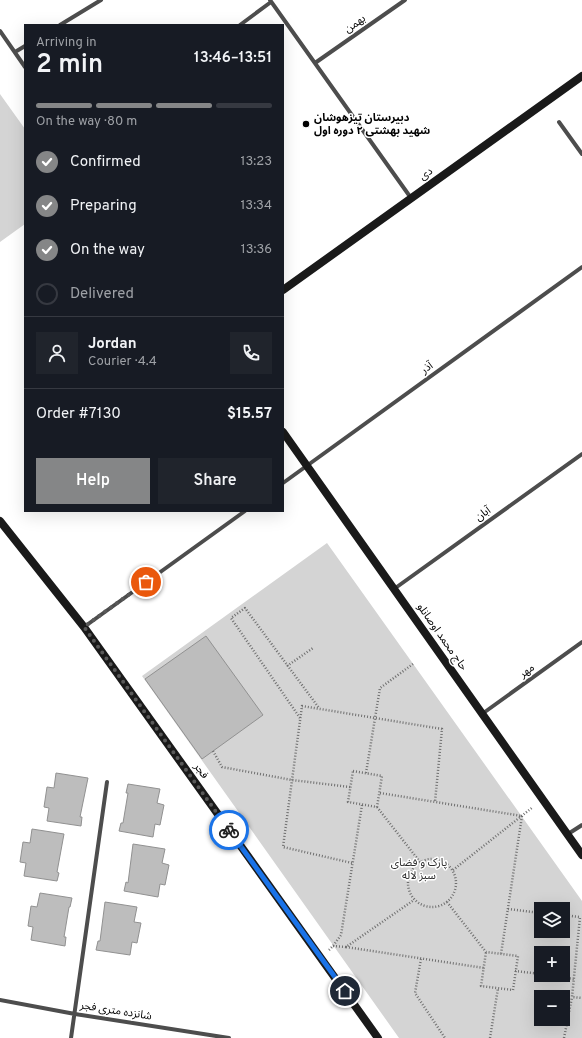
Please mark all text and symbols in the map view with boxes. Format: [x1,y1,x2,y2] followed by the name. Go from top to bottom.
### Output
[342,12,368,36] street label: بهمن
[36,35,97,51] text: Arriving in
[36,49,103,82] text: 2 min
[194,49,272,68] text: 13:46–13:51
[314,111,430,138] place label: دبیرستان تیزهوشان شهید بهشتی ۲ دوره اول
[36,114,137,130] text: On the way · 80 m
[301,119,311,129] marker: دبیرستان تیزهوشان شهید بهشتی ۲ دوره اول
[36,151,58,173] icon: check
[70,153,141,172] text: Confirmed
[241,154,272,170] text: 13:23
[416,164,436,184] street label: دی
[36,195,58,217] icon: check
[70,197,137,216] text: Preparing
[241,198,272,214] text: 13:34
[36,239,58,261] icon: check
[70,241,145,260] text: On the way
[241,242,272,258] text: 13:36
[70,285,134,304] text: Delivered
[36,332,78,374] button: person
[230,332,272,374] button: phone
[88,335,137,354] text: Jordan
[88,354,157,370] text: Courier · 4.4
[417,358,437,378] street label: آذر
[36,405,121,424] text: Order #7130
[227,405,272,424] text: $15.57
[36,458,150,504] button: Help
[158,458,272,504] button: Share
[472,503,494,524] street label: آبان
[129,565,163,599] pin
[135,571,157,593] icon: bag
[414,601,471,674] street label: حاج محمد اوصانلو
[516,661,538,682] street label: مهر
[190,759,211,782] street label: فجر
[209,810,249,850] courier
[218,819,240,841] icon: bike
[391,856,447,883] park label: پارک و فضای سبز لاله
[534,902,570,1026] map controls
[534,902,570,938] button: layers
[534,946,570,982] button: +
[328,974,362,1008] pin
[334,980,356,1002] icon: home
[534,990,570,1026] button: −
[78,998,153,1024] street label: شانزده متری فجر

